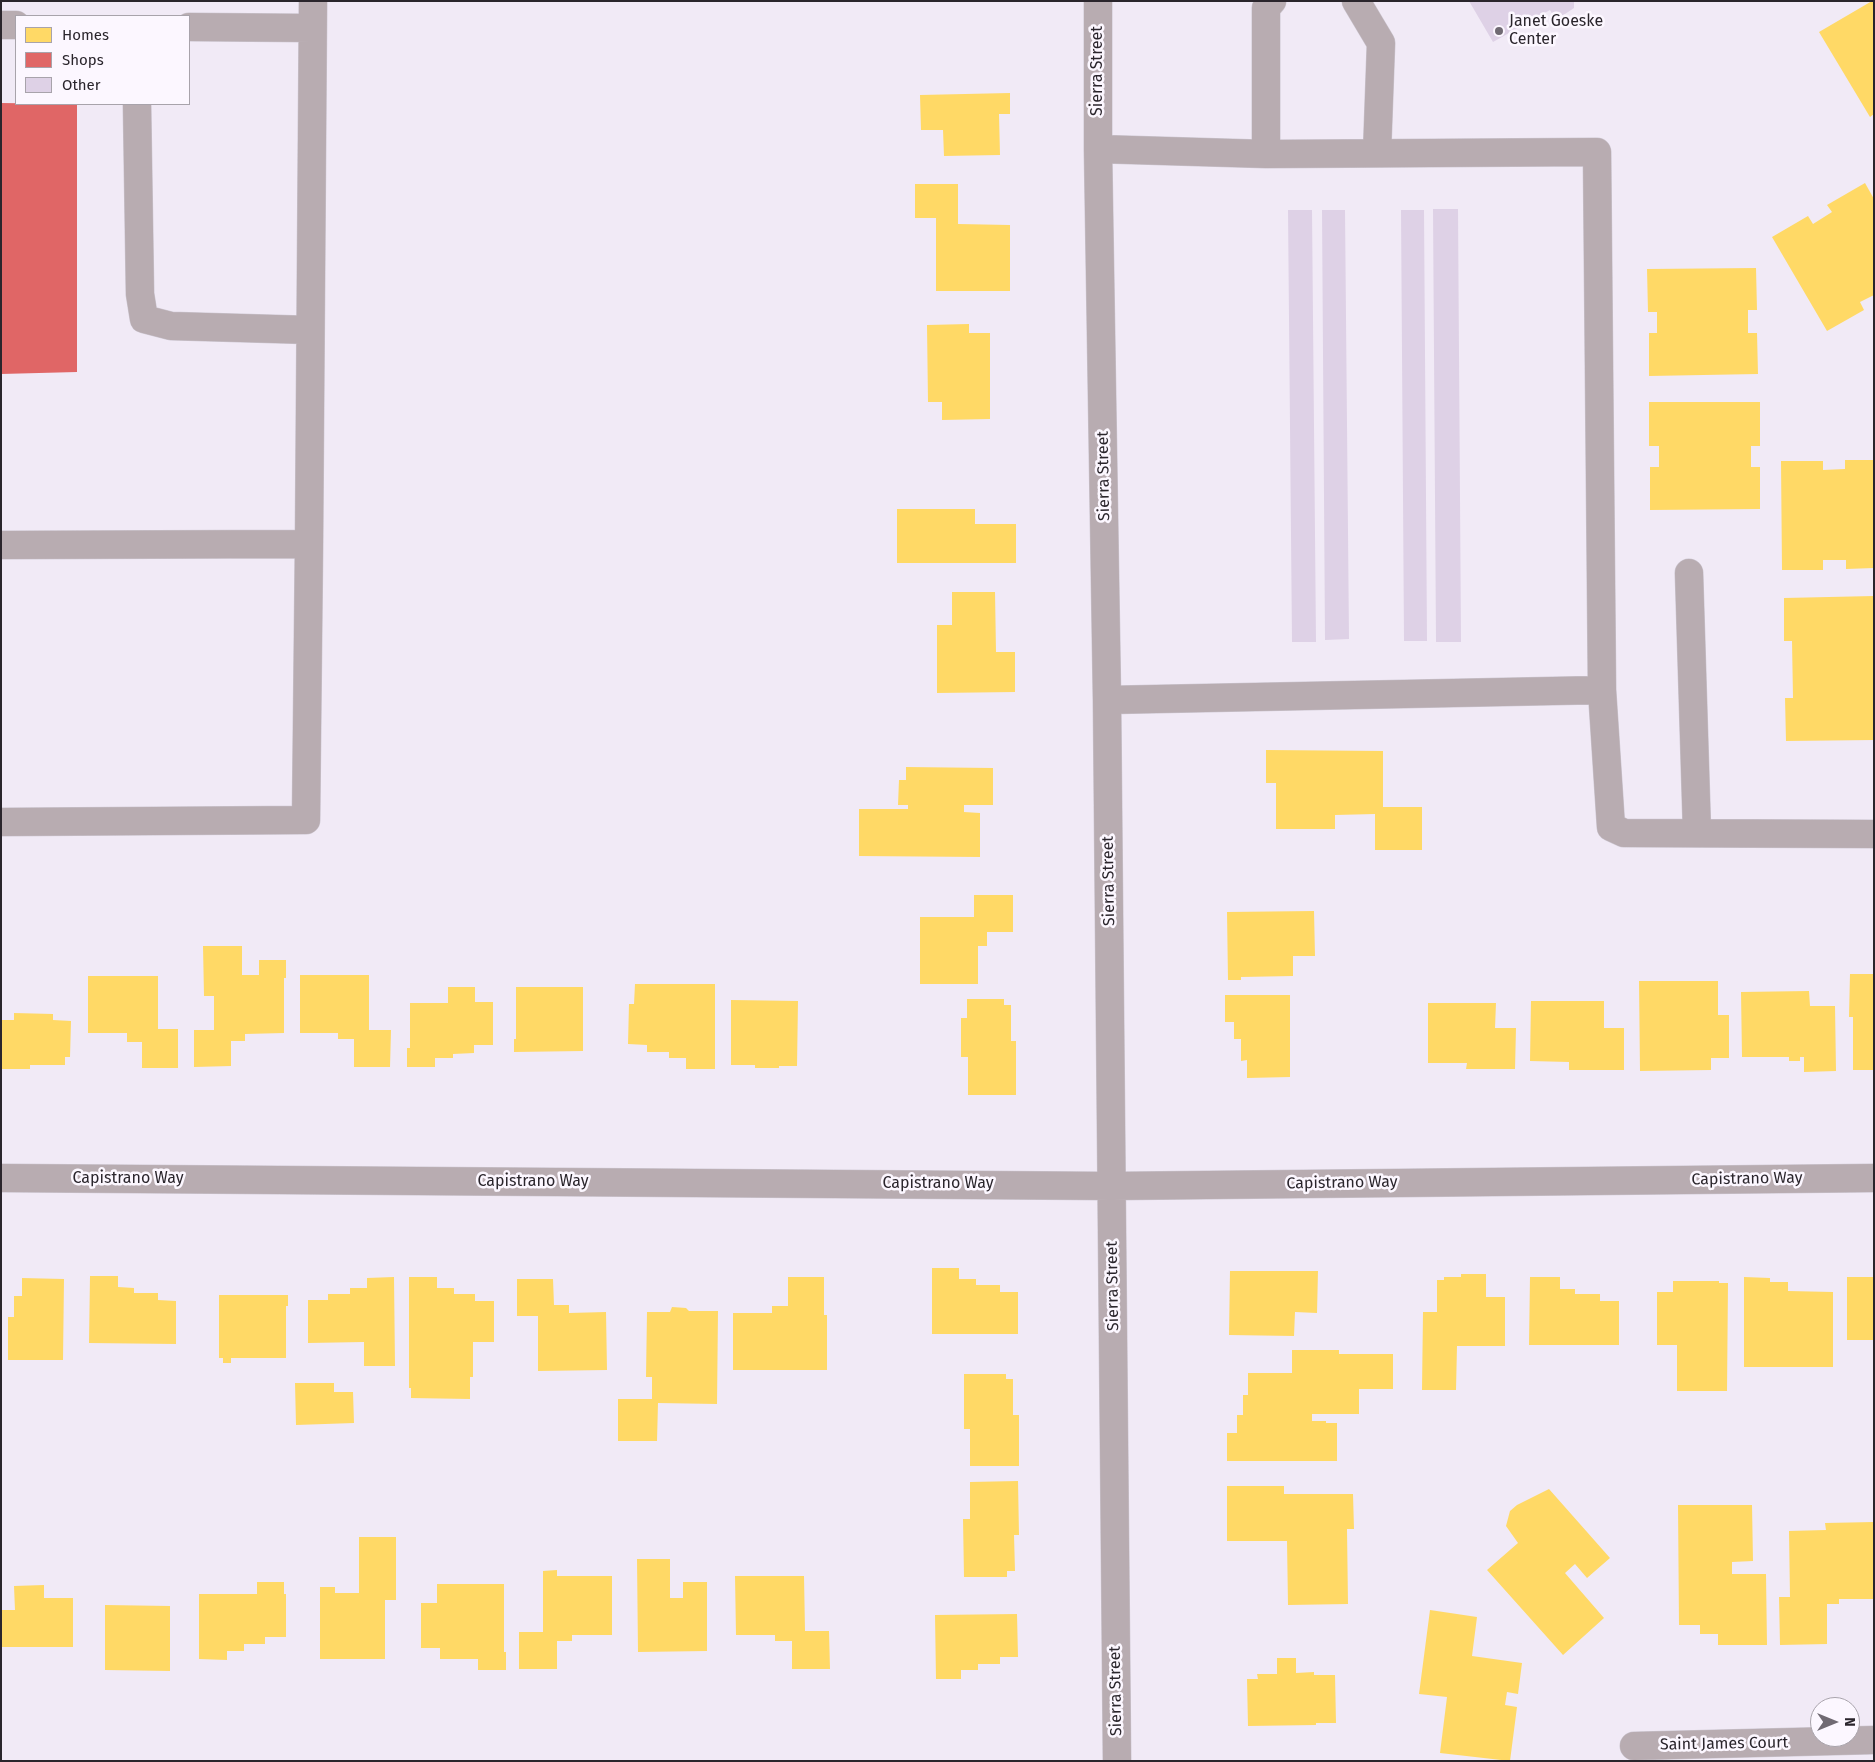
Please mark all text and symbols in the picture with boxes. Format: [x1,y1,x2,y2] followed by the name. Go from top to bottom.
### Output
[1509,12,1603,50] place label: Janet Goeske Center
[15,15,190,105] legend
[1493,25,1505,37] marker: Janet Goeske Center
[62,26,109,44] text: Homes
[1088,26,1108,116] street label: Sierra Street
[62,51,104,69] text: Shops
[62,76,101,94] text: Other
[1094,431,1114,521] street label: Sierra Street
[1099,836,1119,926] street label: Sierra Street
[1691,1168,1803,1190] street label: Capistrano Way
[72,1169,184,1189] street label: Capistrano Way
[477,1172,589,1192] street label: Capistrano Way
[1286,1172,1398,1194] street label: Capistrano Way
[882,1174,994,1194] street label: Capistrano Way
[1103,1241,1123,1331] street label: Sierra Street
[1106,1646,1126,1736] street label: Sierra Street
[1810,1697,1860,1747] north arrow
[1841,1717,1858,1727] text: N
[1660,1733,1788,1755] street label: Saint James Court

